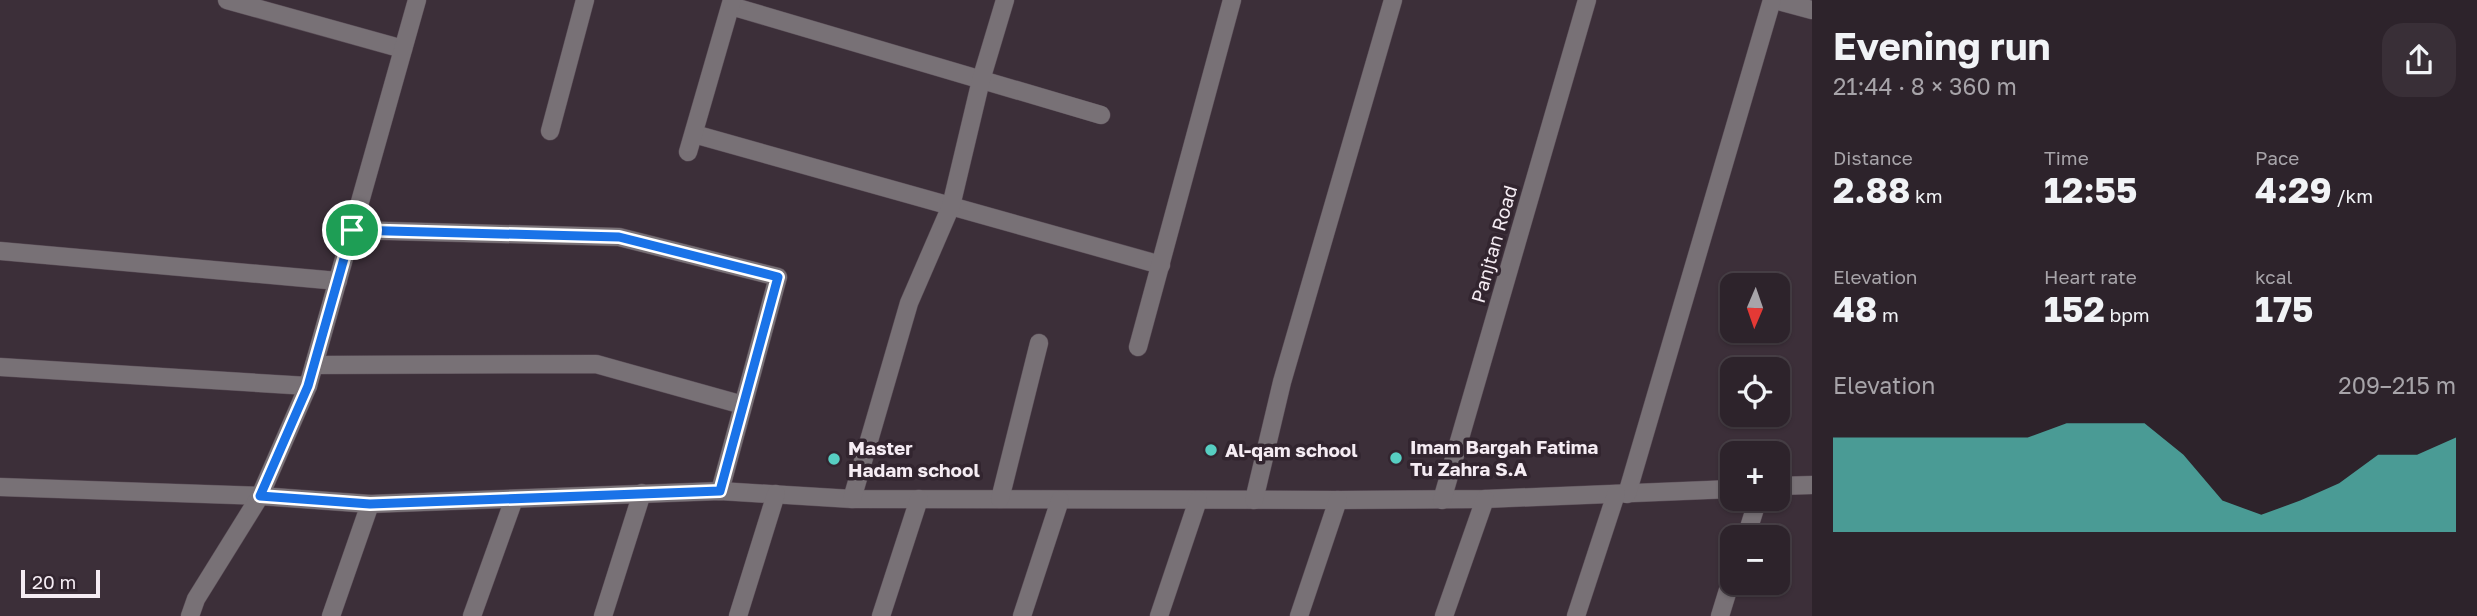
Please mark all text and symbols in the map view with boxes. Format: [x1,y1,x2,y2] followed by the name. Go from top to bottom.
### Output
[1833,23,2051,68] text: Evening run
[2382,23,2456,97] button: share
[1833,72,2017,100] text: 21:44 · 8 × 360 m
[1833,146,1913,169] text: Distance
[2044,146,2089,169] text: Time
[2255,146,2299,169] text: Pace
[1833,169,1910,211] text: 2.88
[2044,169,2137,211] text: 12:55
[2255,169,2332,211] text: 4:29
[1466,182,1521,305] street label: Panjtan Road
[1910,184,1943,207] text: km
[2332,184,2373,207] text: /km
[322,200,382,260] pin
[333,211,371,249] icon: arrive
[1833,265,1918,288] text: Elevation
[2044,265,2137,288] text: Heart rate
[2255,265,2293,288] text: kcal
[1720,273,1790,343] north arrow
[1720,273,1790,595] map controls
[1833,288,1877,330] text: 48
[2044,288,2105,330] text: 152
[2255,288,2313,330] text: 175
[1877,303,1899,326] text: m
[2105,303,2150,326] text: bpm
[1720,357,1790,427] button: locate
[1833,371,1935,399] text: Elevation
[2338,371,2456,399] text: 209–215 m
[1410,435,1598,480] place label: Imam Bargah Fatima Tu Zahra S.A
[848,436,980,481] place label: Master Hadam school
[1225,438,1358,461] place label: Al-qam school
[1720,441,1790,511] button: +
[1203,442,1219,458] marker: Al-qam school
[1388,450,1404,466] marker: Imam Bargah Fatima Tu Zahra S.A
[826,451,842,467] marker: Master Hadam school
[1720,525,1790,595] button: −
[21,567,100,599] scale bar
[32,570,76,593] text: 20 m

